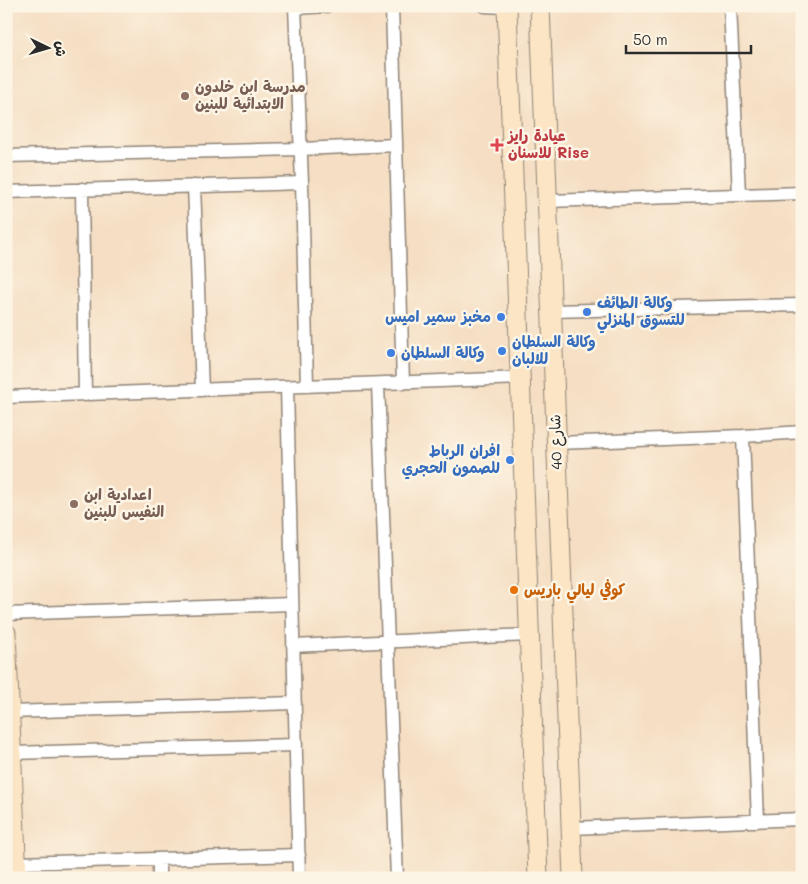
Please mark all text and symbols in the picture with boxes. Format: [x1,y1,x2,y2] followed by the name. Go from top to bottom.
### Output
[22,22,72,72] north arrow
[626,22,750,54] scale bar
[633,29,668,49] text: 50 m
[51,41,72,58] text: ش
[195,76,306,113] place label: مدرسة ابن خلدون الابتدائية للبنين
[179,90,191,102] marker: مدرسة ابن خلدون الابتدائية للبنين
[506,125,589,162] place label: عيادة رايز للاسنان Rise
[490,138,504,152] marker: عيادة رايز للاسنان Rise
[597,292,685,334] place label: وكالة الطائف للتسوق المنزلي
[385,306,491,326] place label: مخبز سمير اميس
[581,306,593,318] marker: وكالة الطائف للتسوق المنزلي
[495,311,507,323] marker: مخبز سمير اميس
[512,331,596,368] place label: وكالة السلطان للالبان
[401,342,485,362] place label: وكالة السلطان
[496,345,508,357] marker: وكالة السلطان للالبان
[385,347,397,359] marker: وكالة السلطان
[544,414,567,470] street label: شارع 40
[402,440,500,480] place label: افران الرباط للصمون الحجري
[504,454,516,466] marker: افران الرباط للصمون الحجري
[84,484,164,521] place label: اعدادية ابن النفيس للبنين
[68,498,80,510] marker: اعدادية ابن النفيس للبنين
[524,579,625,604] place label: كوفي ليالي باريس
[508,584,520,596] marker: كوفي ليالي باريس

